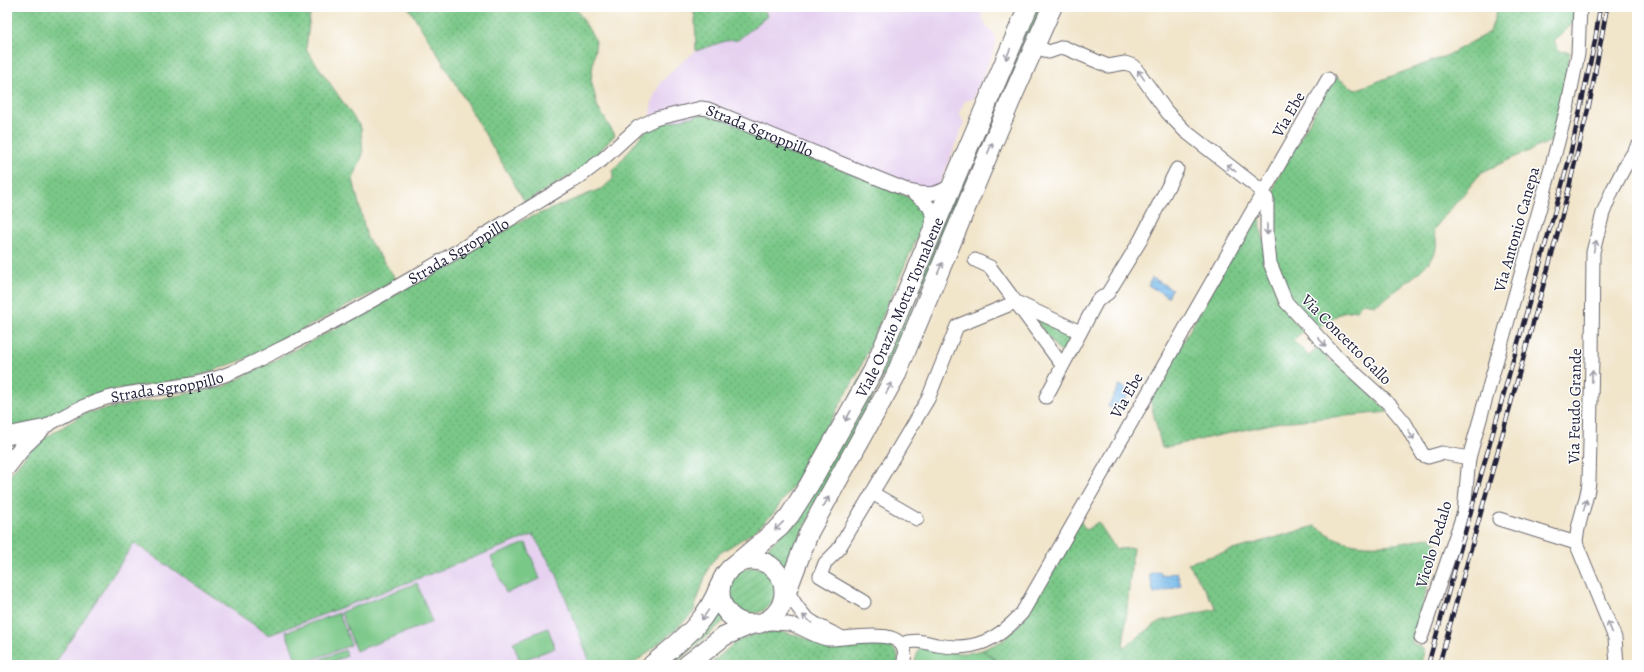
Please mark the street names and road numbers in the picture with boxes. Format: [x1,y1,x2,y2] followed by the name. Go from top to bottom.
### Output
[1267,88,1311,142] street label: Via Ebe
[702,99,816,163] street label: Strada Sgroppillo
[1488,164,1545,295] street label: Via Antonio Canepa
[404,213,513,290] street label: Strada Sgroppillo
[850,214,949,402] street label: Viale Orazio Motta Tornabene
[1295,289,1396,390] street label: Via Concetto Gallo
[1563,348,1587,465] street label: Via Feudo Grande
[109,366,226,409] street label: Strada Sgroppillo
[1105,369,1149,423] street label: Via Ebe
[1410,498,1458,591] street label: Vicolo Dedalo

